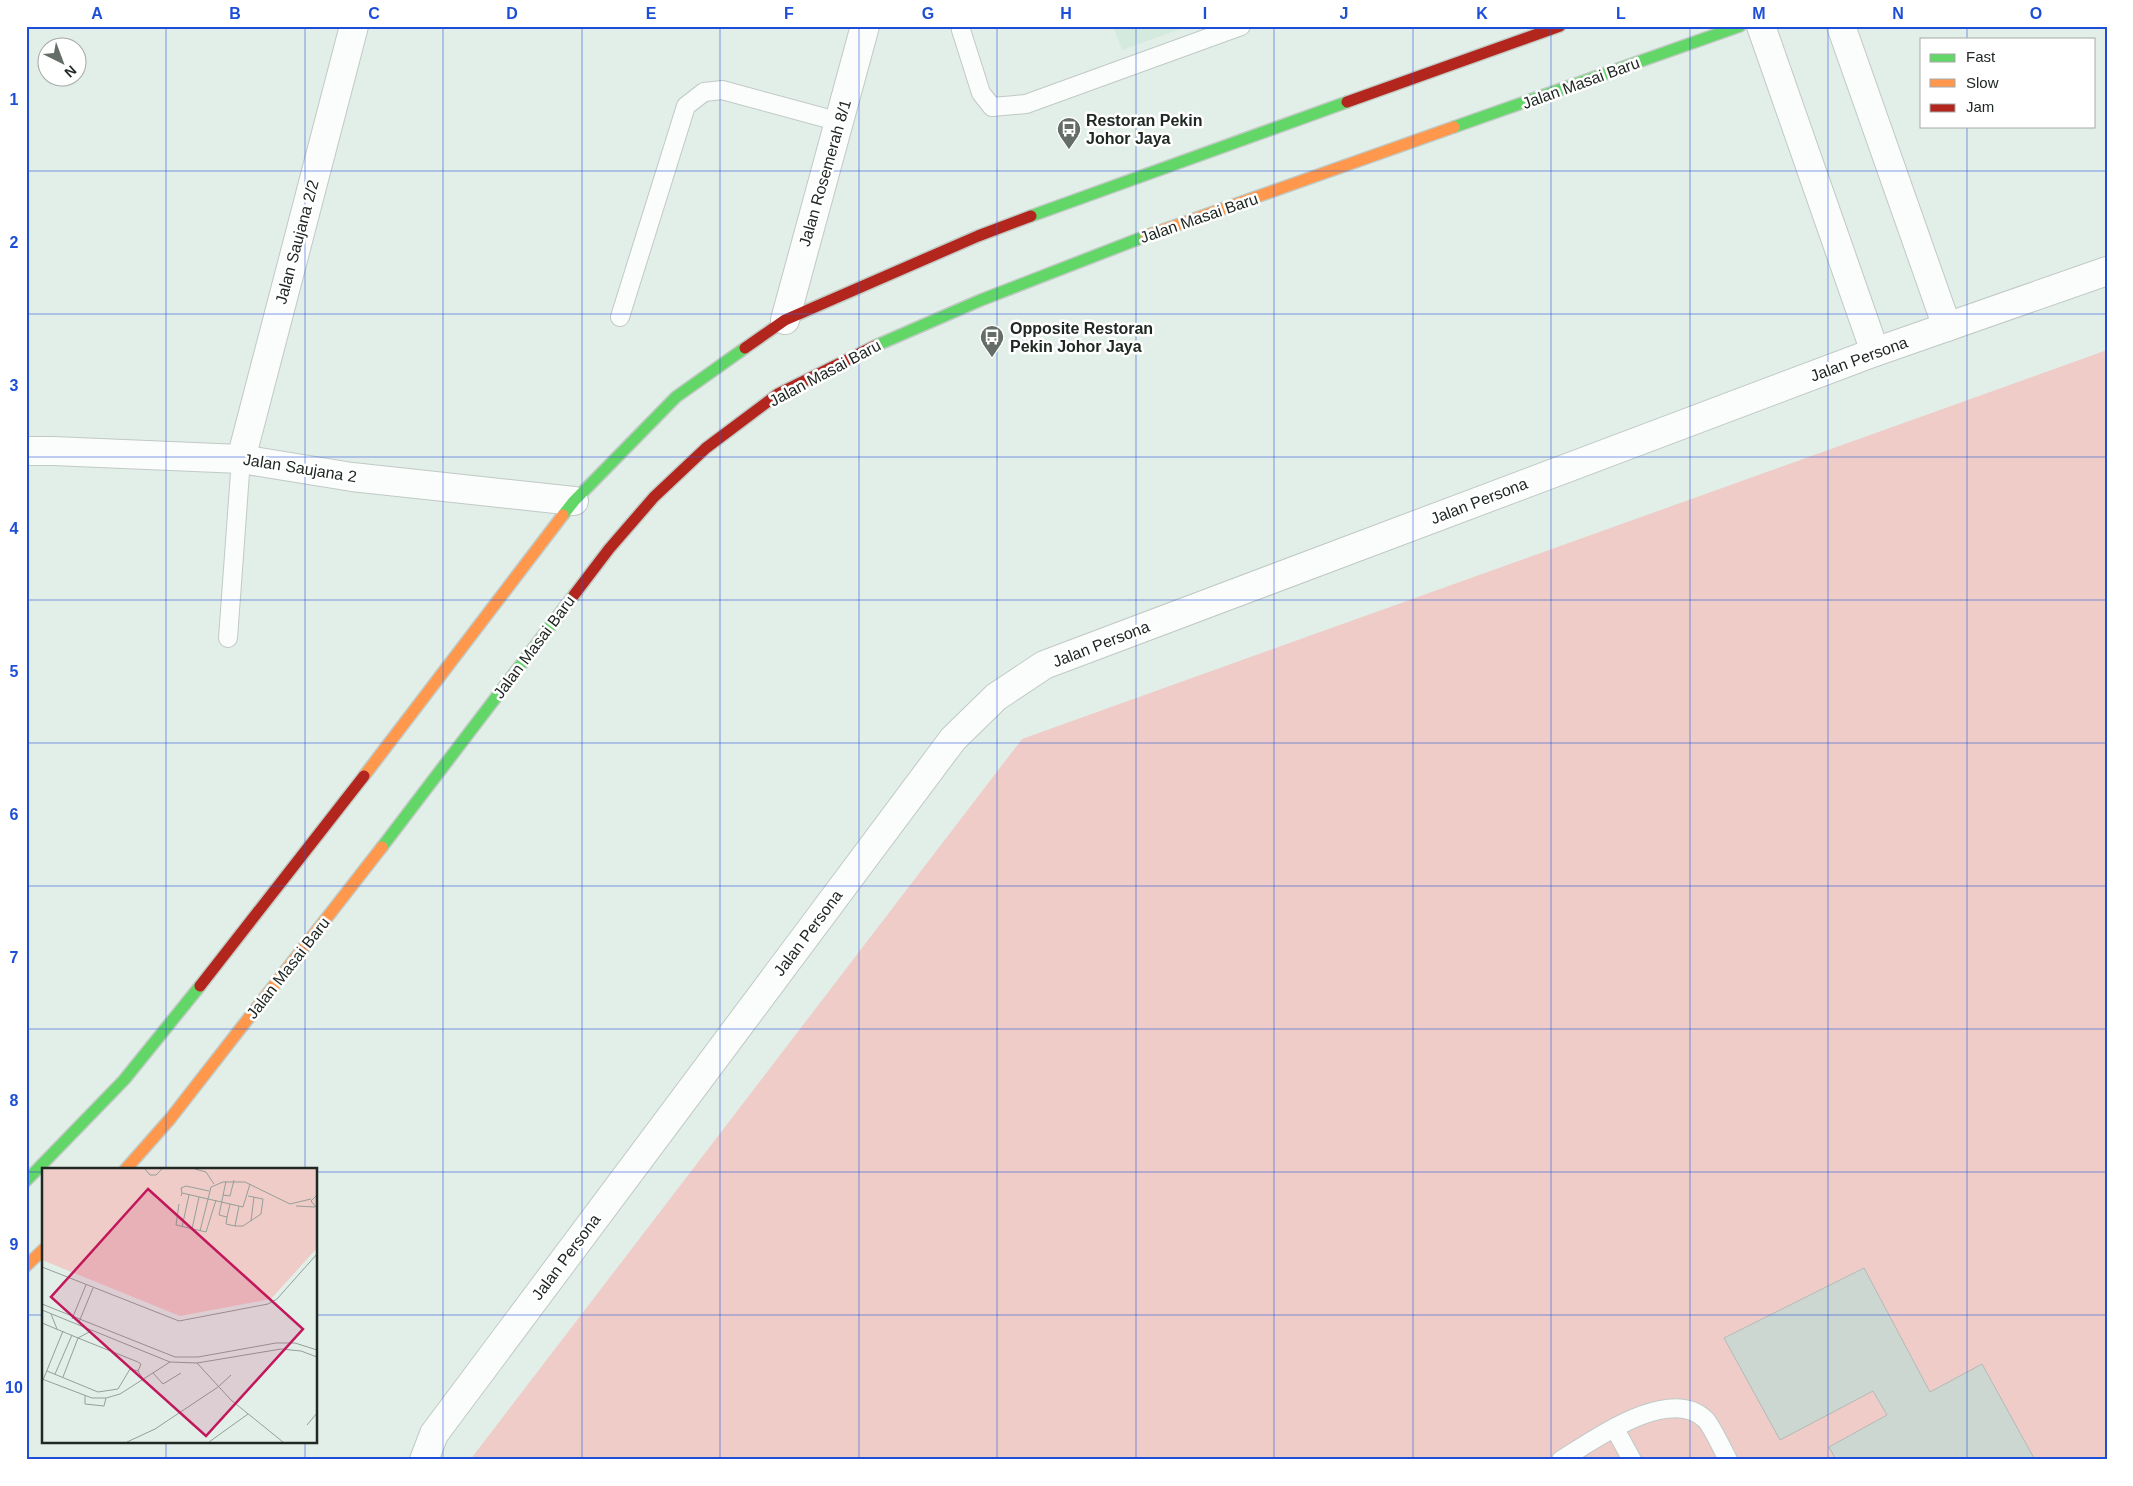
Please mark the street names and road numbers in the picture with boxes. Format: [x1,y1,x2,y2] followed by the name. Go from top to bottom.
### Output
[1520,54,1642,112] street label: Jalan Masai Baru
[796,97,854,248] street label: Jalan Rosemerah 8/1
[272,178,322,306] street label: Jalan Saujana 2/2
[1138,190,1260,246] street label: Jalan Masai Baru
[1808,333,1910,384] street label: Jalan Persona
[766,336,884,410] street label: Jalan Masai Baru
[242,451,358,485] street label: Jalan Saujana 2
[1428,475,1530,527] street label: Jalan Persona
[490,593,578,701] street label: Jalan Masai Baru
[1050,618,1152,670] street label: Jalan Persona
[770,887,846,979] street label: Jalan Persona
[243,914,333,1022] street label: Jalan Masai Baru
[528,1211,604,1303] street label: Jalan Persona

